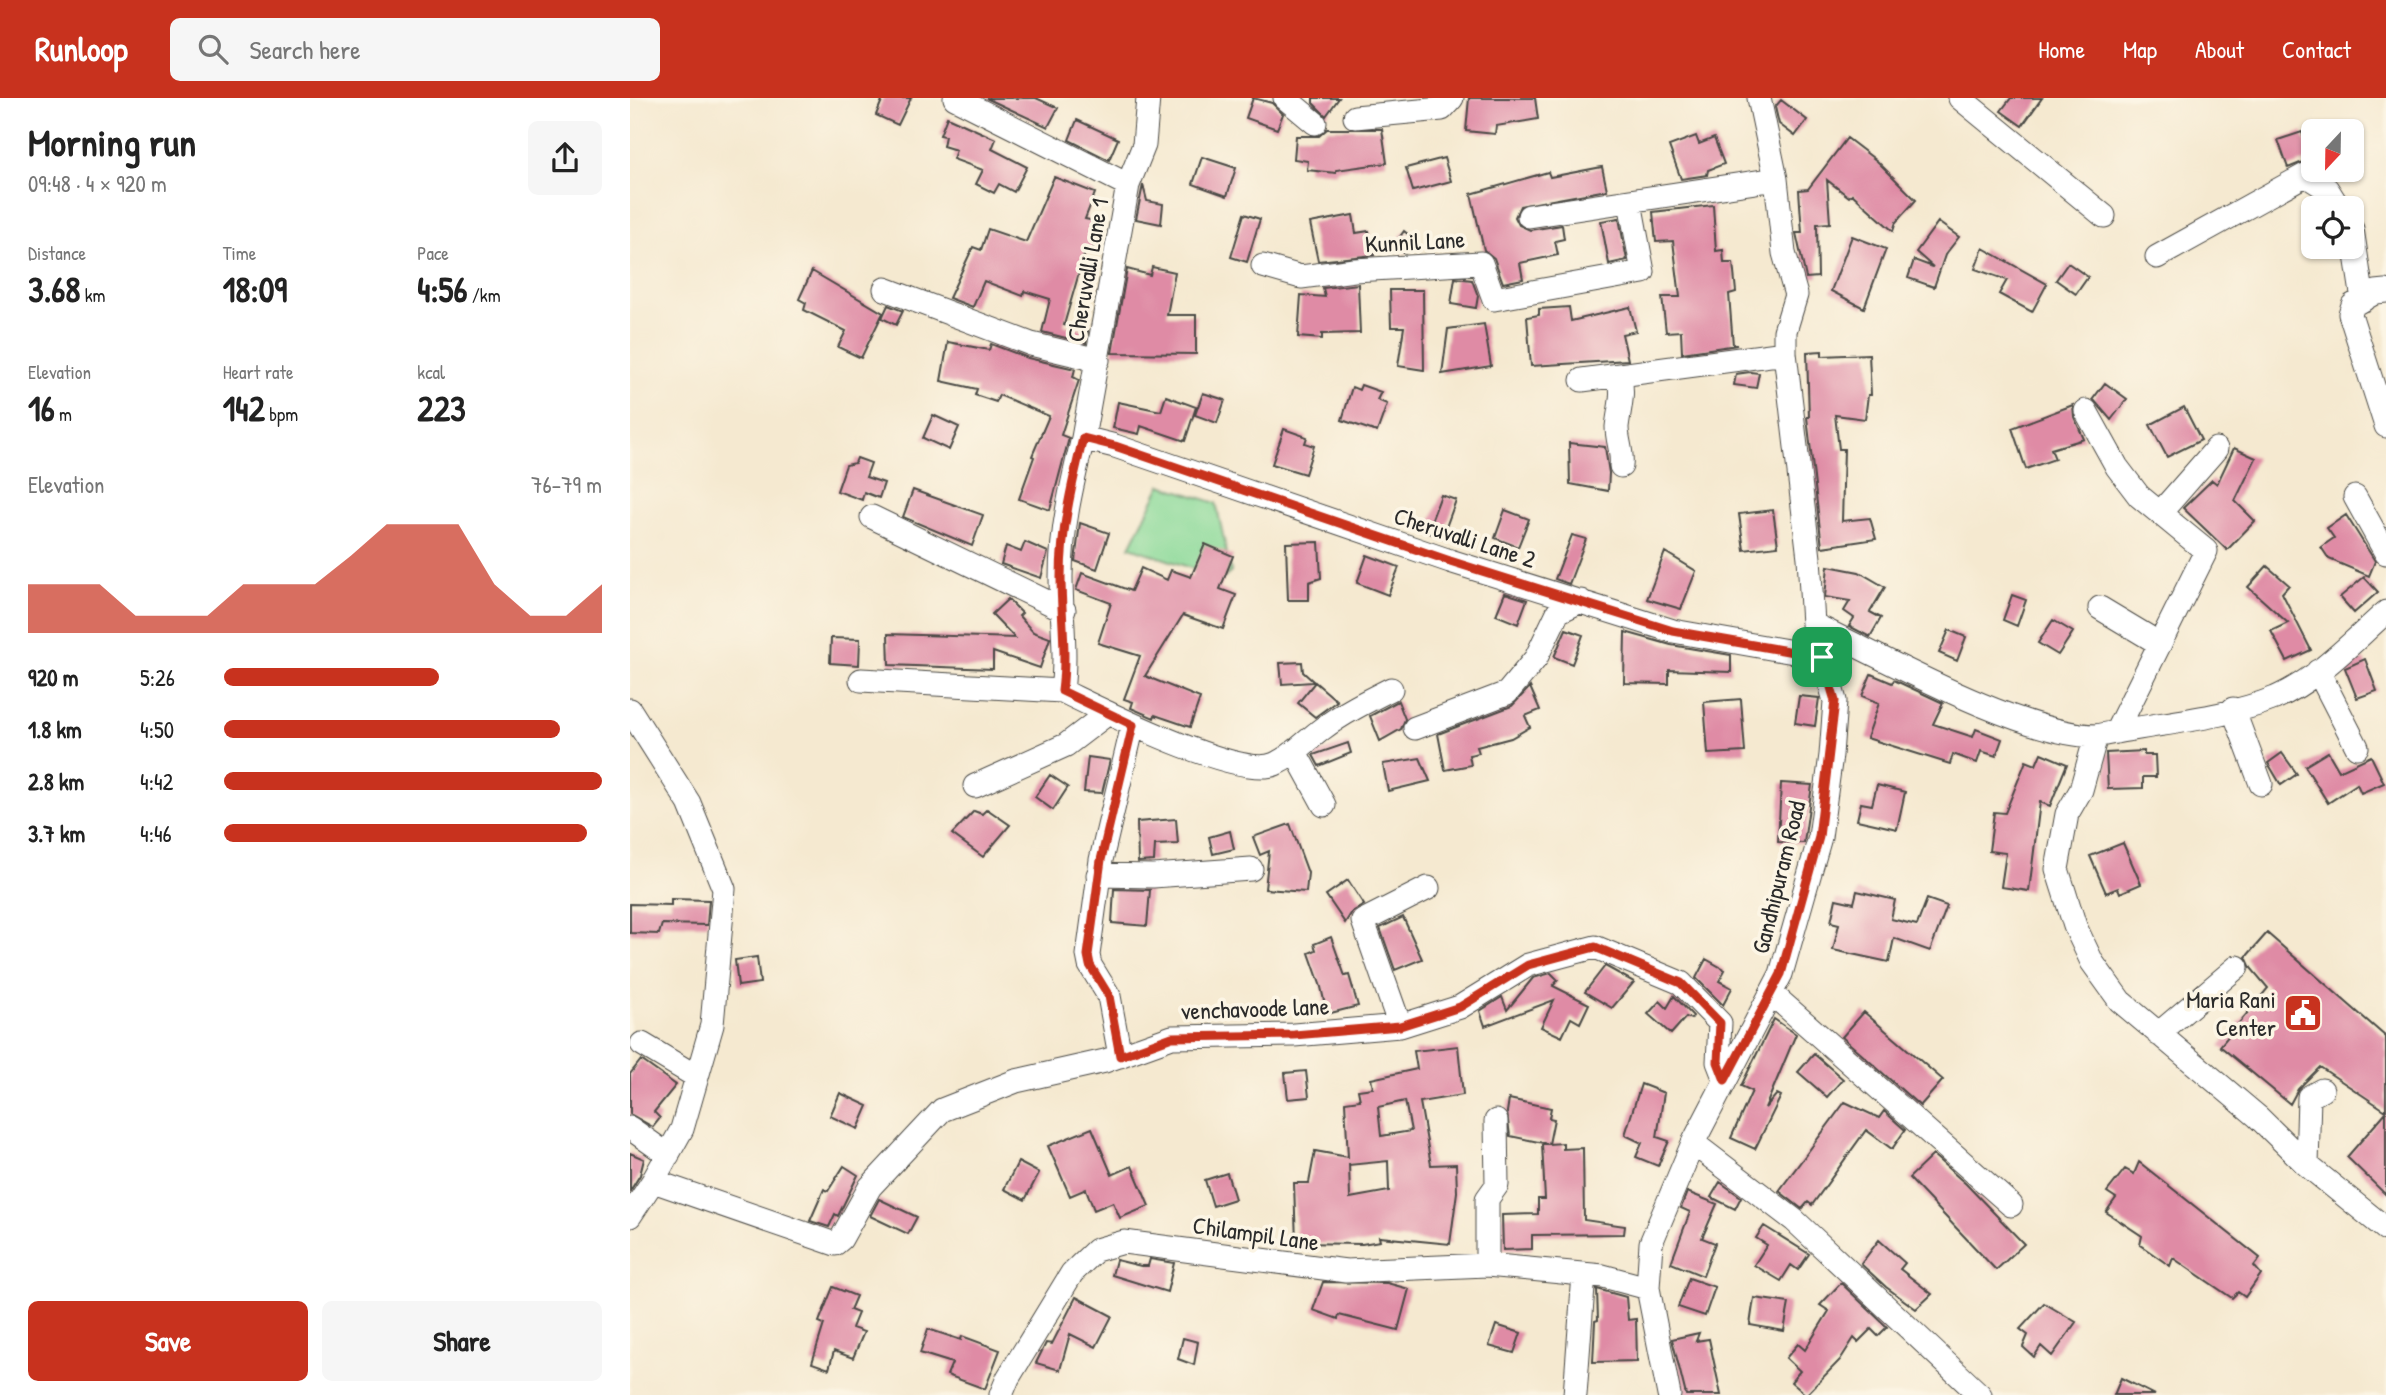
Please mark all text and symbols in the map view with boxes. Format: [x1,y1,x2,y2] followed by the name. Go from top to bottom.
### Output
[170,18,660,81] search box
[35,27,128,71] text: Runloop
[194,30,232,68] icon: search
[250,32,361,67] text: Search here
[2038,33,2085,65] text: Home
[2123,33,2157,65] text: Map
[2195,33,2244,65] text: About
[2282,33,2351,65] text: Contact
[28,116,196,168] text: Morning run
[2301,119,2364,182] north arrow
[2301,119,2364,259] map controls
[528,121,602,195] button: share
[28,168,167,199] text: 09:48 · 4 × 920 m
[1059,196,1115,344] street label: Cheruvalli Lane 1
[2301,196,2364,259] button: locate
[1364,222,1466,260] street label: Kunnil Lane
[28,240,86,266] text: Distance
[223,240,256,266] text: Time
[417,240,449,266] text: Pace
[28,266,80,313] text: 3.68
[223,266,287,313] text: 18:09
[417,266,467,313] text: 4:56
[80,282,105,308] text: km
[467,282,501,308] text: /km
[28,359,91,385] text: Elevation
[223,359,294,385] text: Heart rate
[417,359,445,385] text: kcal
[28,385,55,432] text: 16
[223,385,265,432] text: 142
[417,385,466,432] text: 223
[55,401,72,427] text: m
[265,401,298,427] text: bpm
[28,469,104,500] text: Elevation
[531,469,602,500] text: 76–79 m
[1390,499,1540,575] street label: Cheruvalli Lane 2
[1792,627,1852,687] pin
[1803,638,1841,676] icon: arrive
[28,662,78,693] text: 920 m
[140,662,175,693] text: 5:26
[28,714,82,745] text: 1.8 km
[140,714,174,745] text: 4:50
[28,766,84,797] text: 2.8 km
[140,766,173,797] text: 4:42
[1744,797,1812,957] street label: Gandhipuram Road
[28,818,85,849] text: 3.7 km
[140,818,172,849] text: 4:46
[2186,983,2276,1043] place label: Maria Rani Center
[1180,989,1330,1027] street label: venchavoode lane
[2282,992,2324,1034] public building icon: Maria Rani Center
[1191,1208,1322,1258] street label: Chilampil Lane
[28,1301,308,1381] button: Save
[322,1301,602,1381] button: Share

